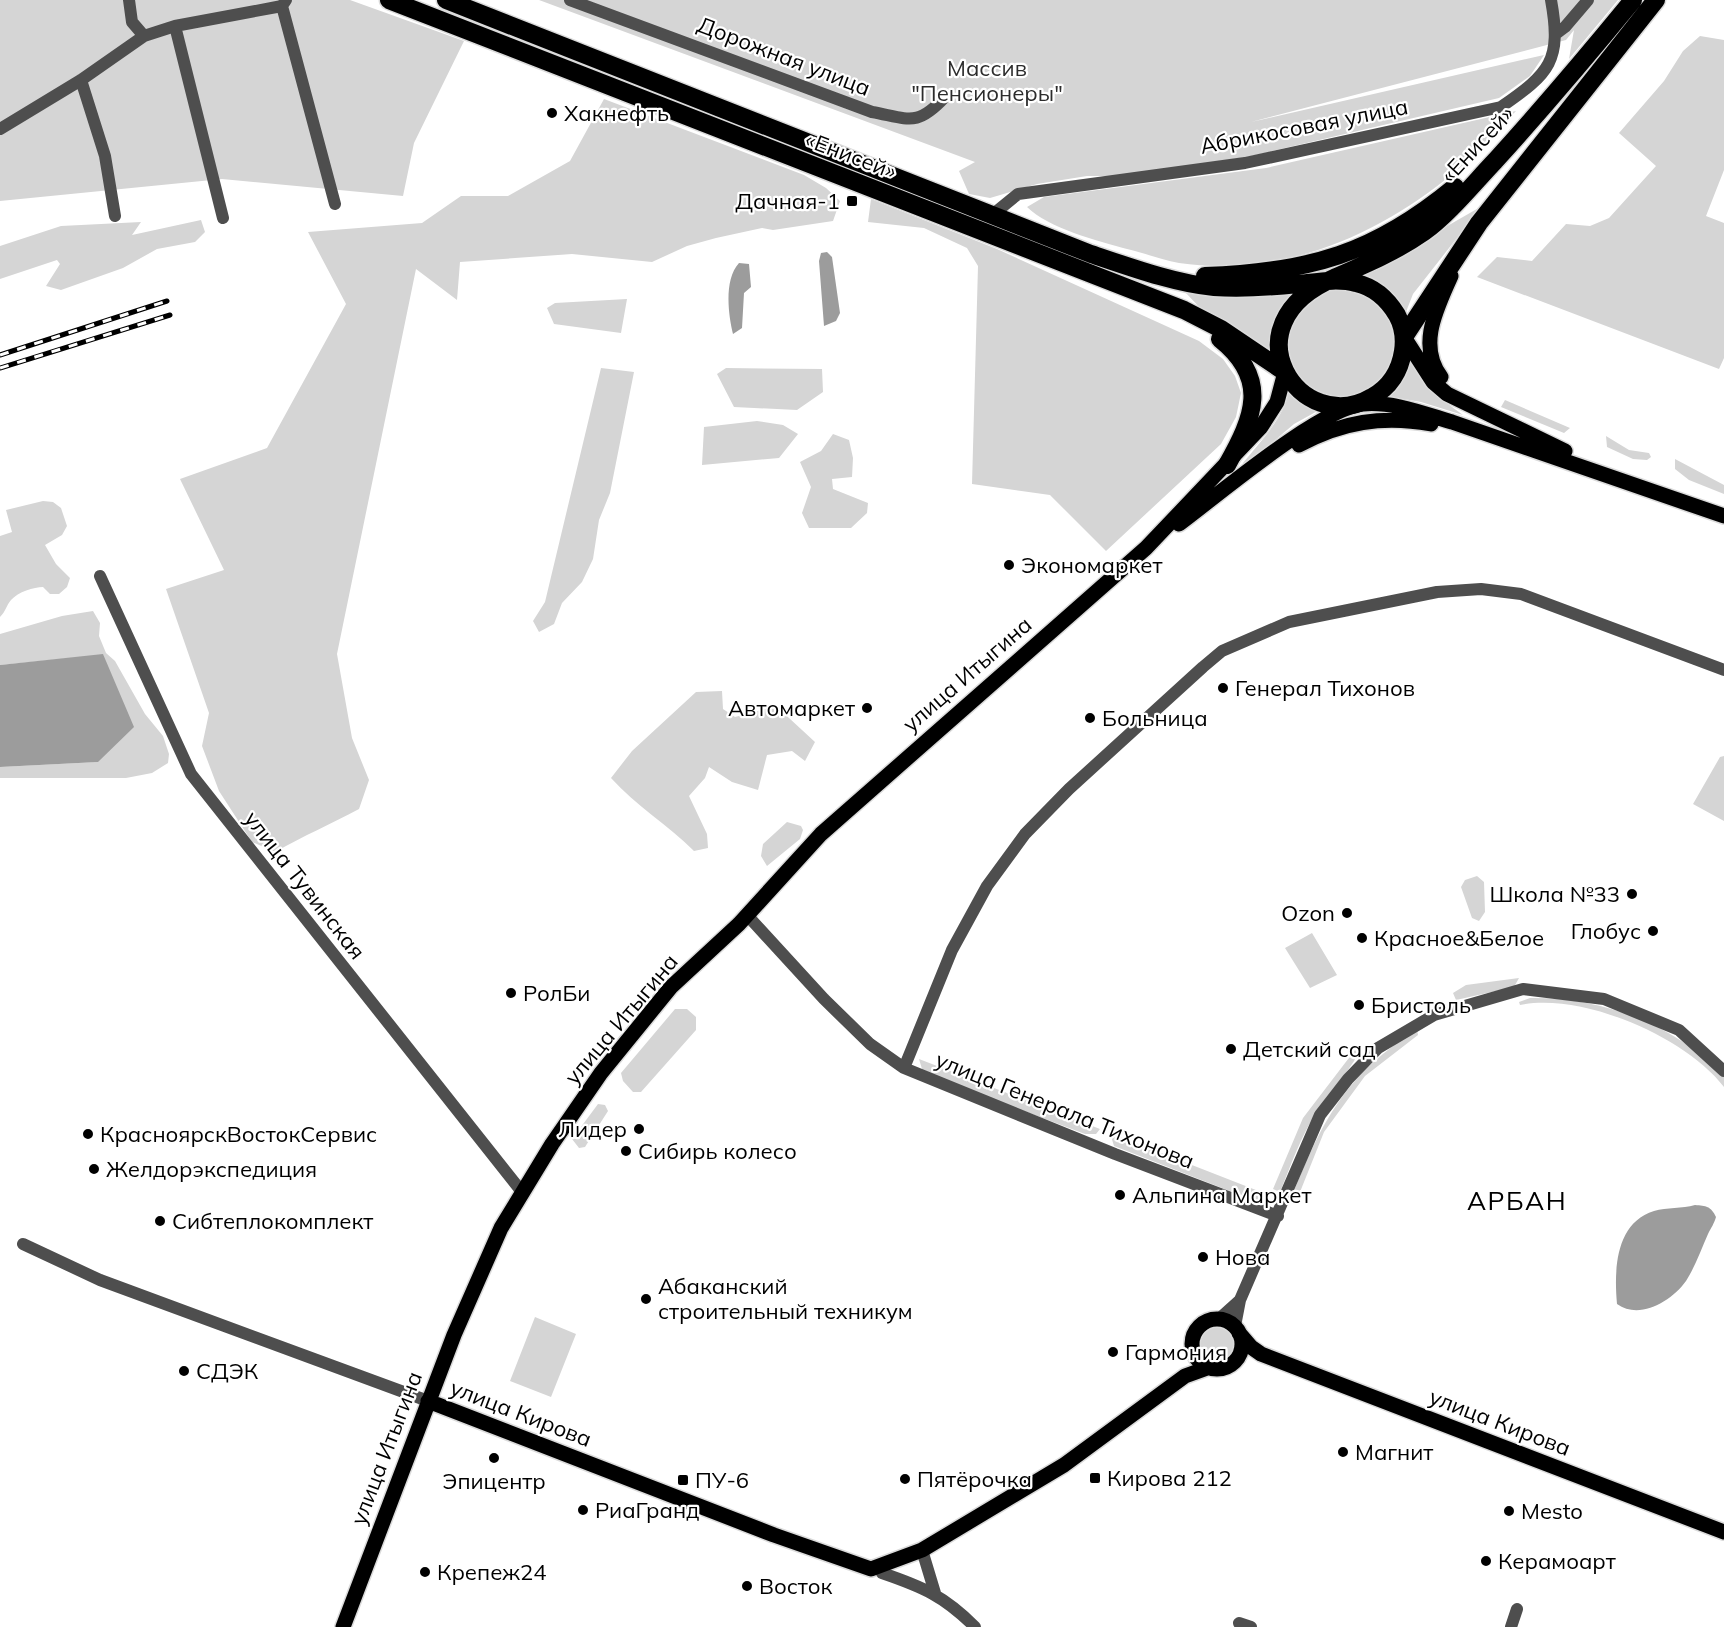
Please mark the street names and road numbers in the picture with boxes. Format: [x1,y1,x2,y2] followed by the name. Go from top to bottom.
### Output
[694,10,874,102] street label: Дорожная улица
[1198,92,1410,160] street label: Абрикосовая улица
[1434,100,1520,188] street label: «Енисей»
[802,125,901,185] street label: «Енисей»
[897,610,1037,738] street label: улица Итыгина
[238,805,372,965] street label: улица Тувинская
[558,948,684,1090] street label: улица Итыгина
[931,1045,1199,1175] street label: улица Генерала Тихонова
[344,1367,428,1529] street label: улица Итыгина
[446,1373,596,1453] street label: улица Кирова
[1425,1382,1575,1462] street label: улица Кирова

